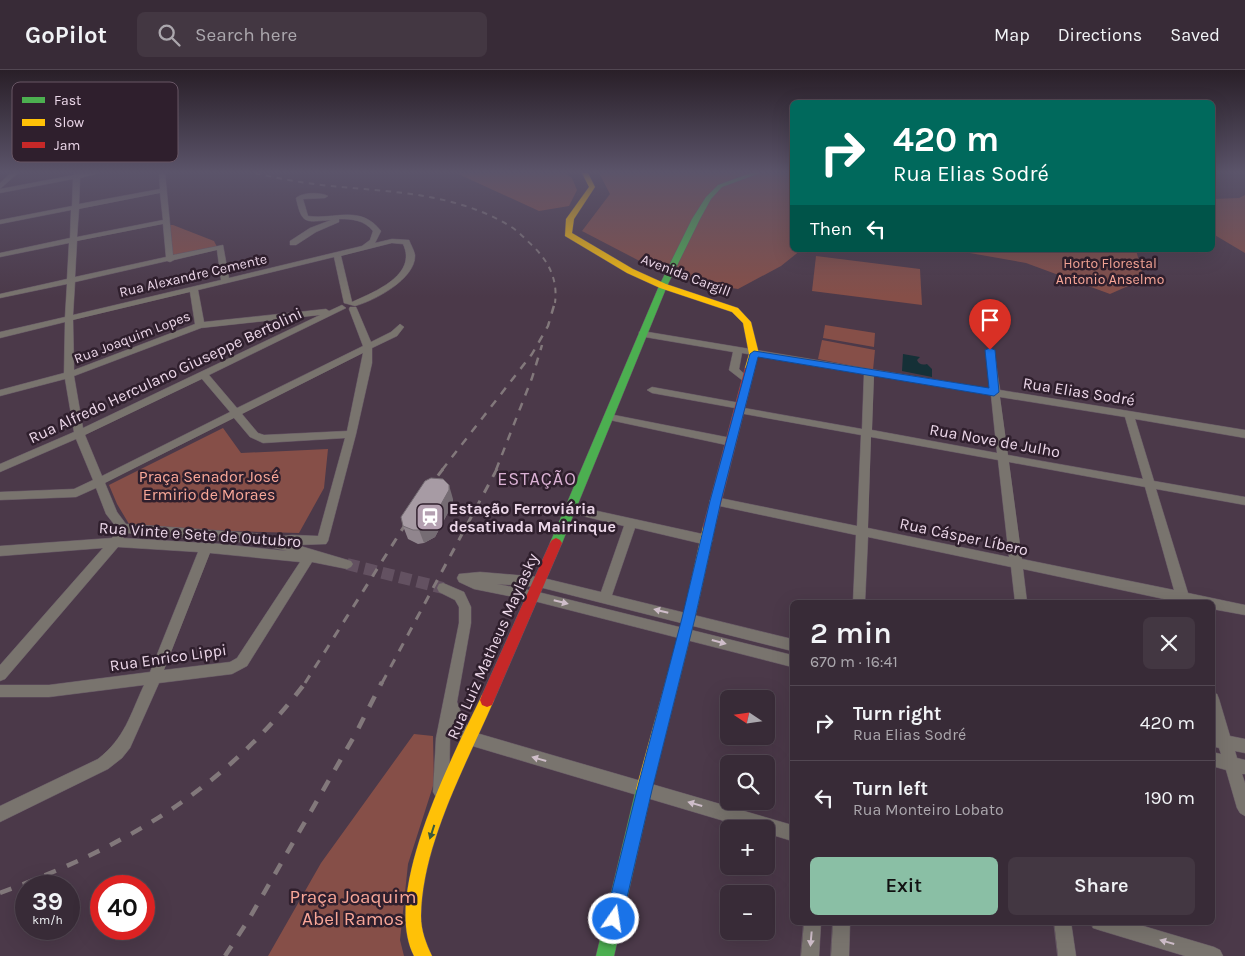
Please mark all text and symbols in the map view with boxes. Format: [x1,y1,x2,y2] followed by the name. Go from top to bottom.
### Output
[137,12,487,57] search box
[25,21,107,49] text: GoPilot
[155,21,183,49] icon: search
[195,24,297,46] text: Search here
[994,24,1030,46] text: Map
[1058,24,1142,46] text: Directions
[1170,24,1220,46] text: Saved
[12,82,178,162] legend
[54,92,81,109] text: Fast
[54,114,84,131] text: Slow
[893,119,999,160] text: 420 m
[810,120,875,185] icon: right
[54,137,80,154] text: Jam
[893,161,1049,187] text: Rua Elias Sodré
[862,215,890,243] icon: left
[810,218,852,240] text: Then
[117,250,269,301] street label: Rua Alexandre Cemente
[638,251,733,300] street label: Avenida Cargill
[1056,255,1164,288] park label: Horto Florestal Antonio Anselmo
[969,299,1011,350] pin
[25,303,305,447] street label: Rua Alfredo Herculano Giuseppe Bertolini
[976,306,1004,334] icon: arrive
[72,307,193,367] street label: Rua Joaquim Lopes
[1022,373,1136,410] street label: Rua Elias Sodré
[928,420,1062,461] street label: Rua Nove de Julho
[139,467,279,504] park label: Praça Senador José Ermirio de Moraes
[497,468,577,490] district label: ESTAÇÃO
[449,499,616,536] place label: Estação Ferroviária desativada Mairinque
[415,502,445,532] station icon: Estação Ferroviária desativada Mairinque
[898,514,1030,559] street label: Rua Cásper Líbero
[98,518,302,551] street label: Rua Vinte e Sete de Outubro
[443,550,542,742] street label: Rua Luiz Matheus Maylasky
[554,599,569,607] one-way arrow
[653,607,668,615] one-way arrow
[810,615,892,651] text: 2 min
[1143,617,1195,669] button: close
[711,638,726,646] one-way arrow
[108,640,228,675] street label: Rua Enrico Lippi
[810,652,898,671] text: 670 m · 16:41
[720,690,775,745] north arrow
[720,690,775,940] map controls
[853,703,942,725] text: Turn right
[810,709,838,737] icon: right
[1140,712,1195,734] text: 420 m
[853,725,966,744] text: Rua Elias Sodré
[532,754,547,762] one-way arrow
[720,755,775,810] button: search
[853,778,928,800] text: Turn left
[810,784,838,812] icon: left
[1144,787,1195,809] text: 190 m
[688,800,703,808] one-way arrow
[853,800,1004,819] text: Rua Monteiro Lobato
[720,820,775,875] button: +
[427,825,435,840] one-way arrow
[810,857,998,915] button: Exit
[1008,857,1195,915] button: Share
[90,875,155,940] speed limit sign: 40
[720,885,775,940] button: −
[289,886,417,930] park label: Praça Joaquim Abel Ramos
[32,887,63,916] text: 39
[587,892,639,944] position arrow
[32,913,63,927] text: km/h
[807,932,815,948] one-way arrow
[1160,938,1175,946] one-way arrow

